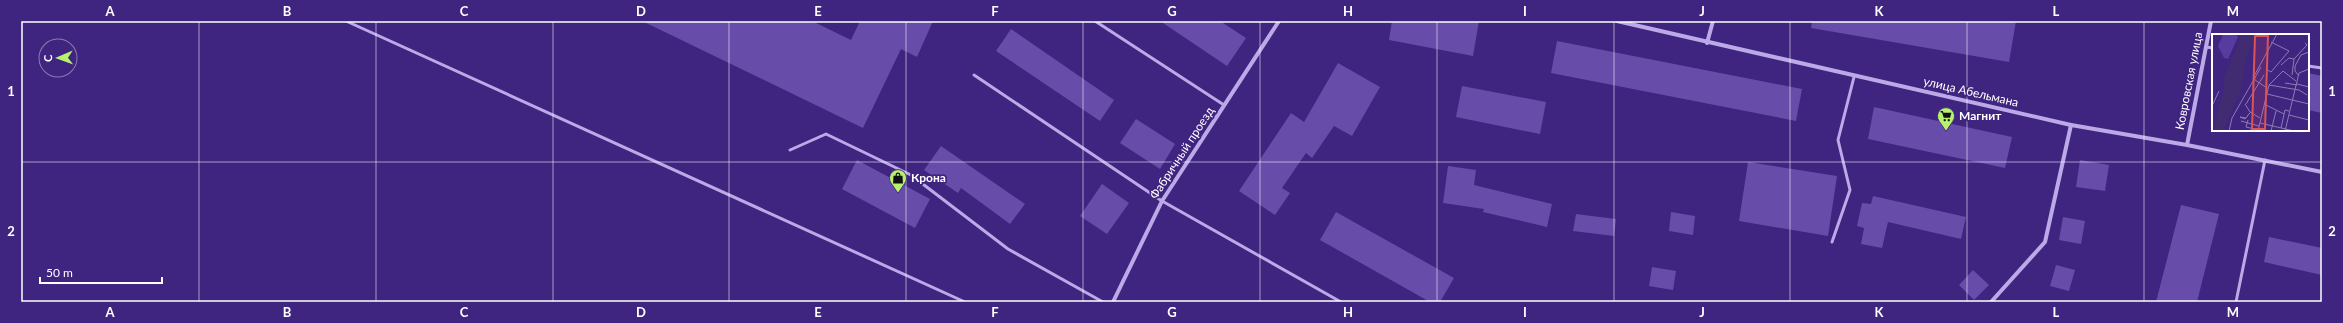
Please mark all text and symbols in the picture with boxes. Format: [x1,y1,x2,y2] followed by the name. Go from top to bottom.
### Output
[104,3,115,19] text: A
[283,3,292,19] text: B
[460,3,469,19] text: C
[636,3,646,19] text: D
[814,3,822,19] text: E
[991,3,999,19] text: F
[1167,3,1177,19] text: G
[1343,3,1353,19] text: H
[1523,3,1527,19] text: I
[1699,3,1705,19] text: J
[1875,3,1885,19] text: K
[2053,3,2060,19] text: L
[2227,3,2239,19] text: M
[2172,31,2205,131] street label: Ковровская улица
[2212,34,2309,131] inset map
[38,38,78,78] north arrow
[41,54,54,62] text: С
[1922,73,2020,110] street label: улица Абельмана
[7,83,15,99] text: 1
[2328,83,2336,99] text: 1
[1146,103,1217,202] street label: Фабричный проезд
[1936,106,1956,131] supermarket icon: Магнит
[1959,108,2002,123] place label: Магнит
[888,168,908,193] shop icon: Крона
[911,170,946,185] place label: Крона
[7,223,15,239] text: 2
[2328,223,2336,239] text: 2
[40,259,162,285] scale bar
[46,265,73,280] text: 50 m
[104,304,115,320] text: A
[283,304,292,320] text: B
[460,304,469,320] text: C
[636,304,646,320] text: D
[814,304,822,320] text: E
[991,304,999,320] text: F
[1167,304,1177,320] text: G
[1343,304,1353,320] text: H
[1523,304,1527,320] text: I
[1699,304,1705,320] text: J
[1875,304,1885,320] text: K
[2053,304,2060,320] text: L
[2227,304,2239,320] text: M

